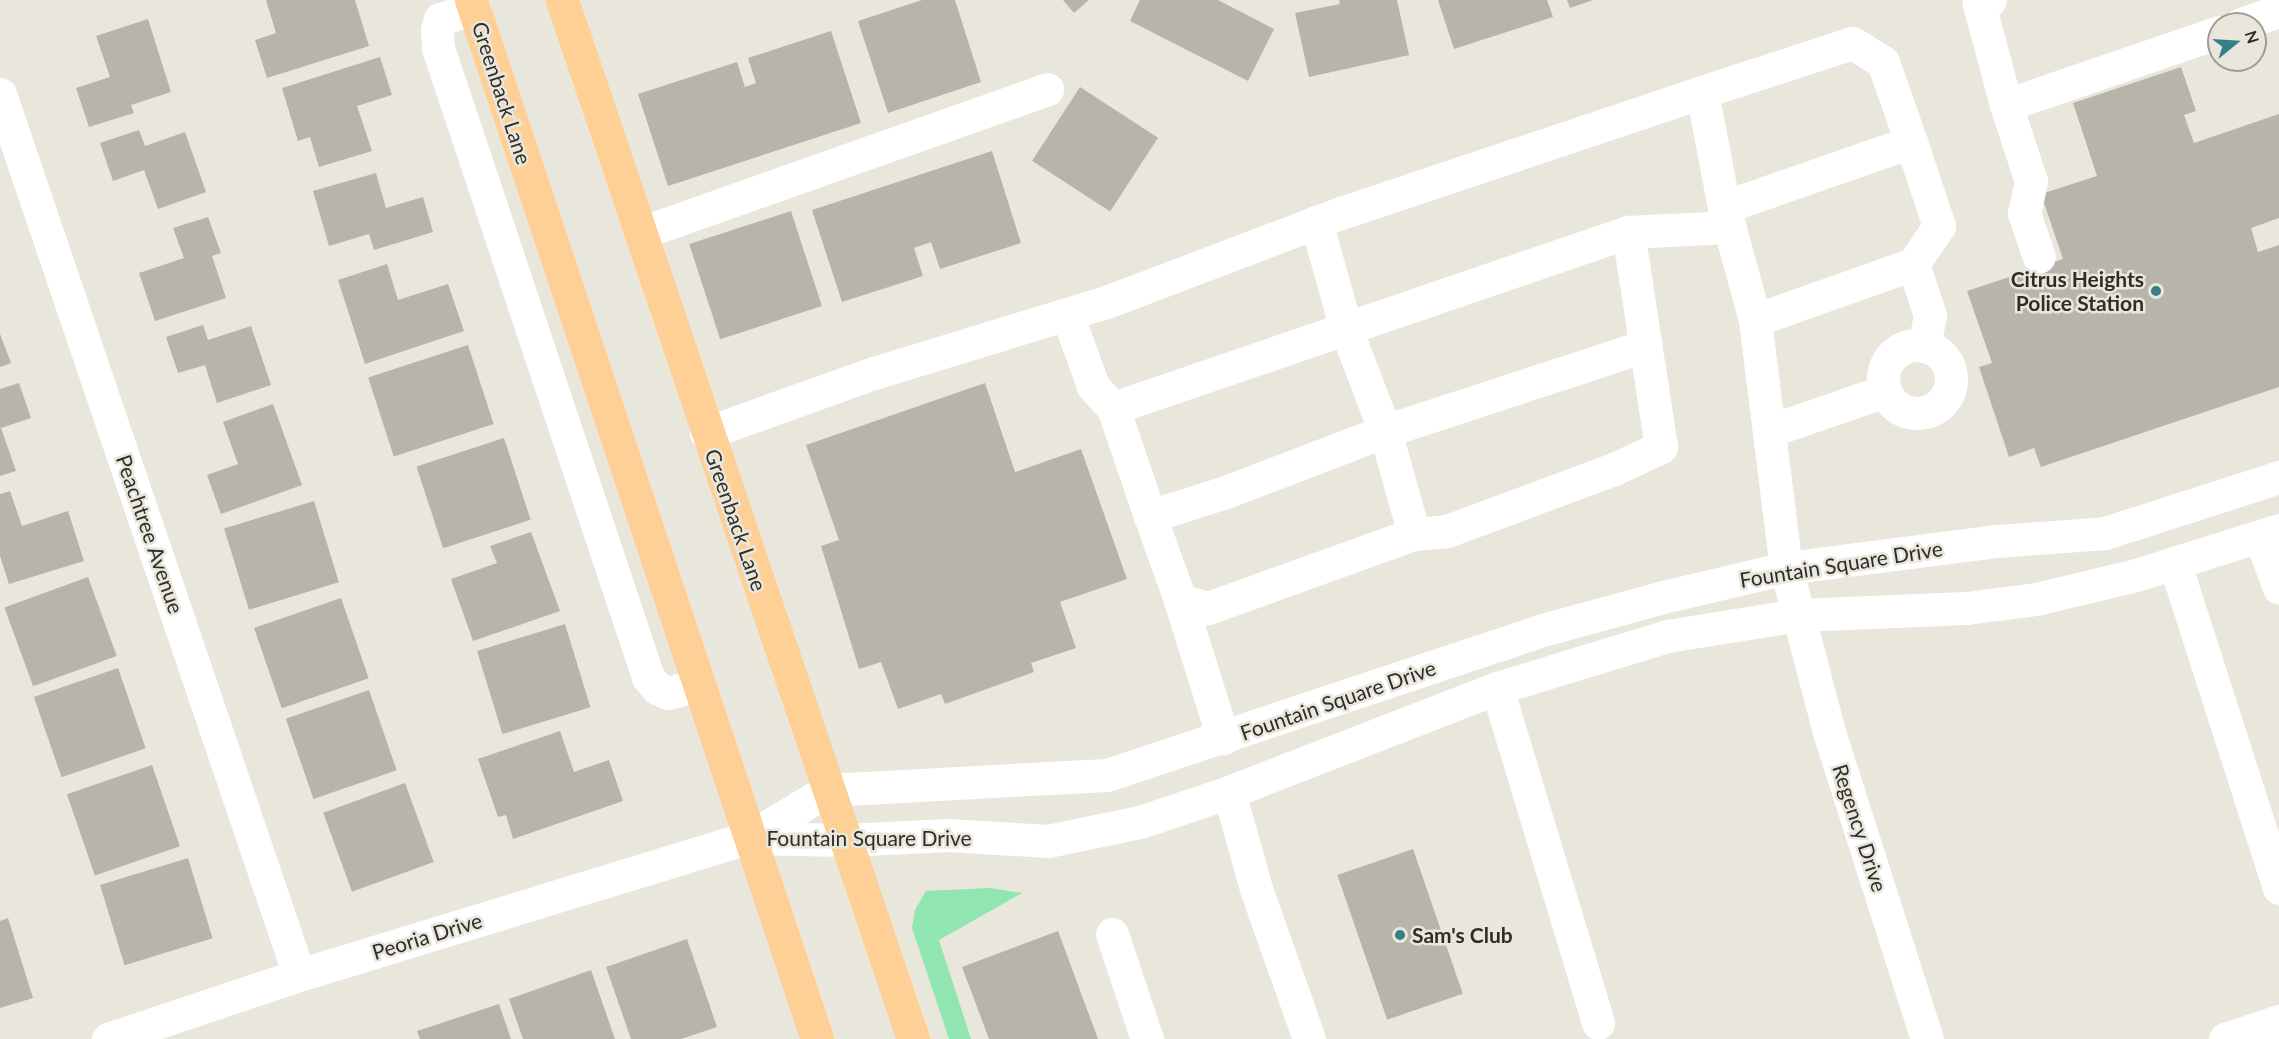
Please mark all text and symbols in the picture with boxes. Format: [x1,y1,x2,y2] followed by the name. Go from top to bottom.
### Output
[2207,12,2267,72] north arrow
[467,18,537,168] street label: Greenback Lane
[2242,28,2264,46] text: N
[2011,266,2144,316] place label: Citrus Heights Police Station
[2149,284,2163,298] marker: Citrus Heights Police Station
[700,446,772,594] street label: Greenback Lane
[111,451,189,617] street label: Peachtree Avenue
[1738,536,1944,592] street label: Fountain Square Drive
[1237,655,1439,745] street label: Fountain Square Drive
[1827,761,1893,895] street label: Regency Drive
[766,825,972,851] street label: Fountain Square Drive
[369,907,485,965] street label: Peoria Drive
[1412,922,1513,948] place label: Sam's Club
[1393,928,1407,942] marker: Sam's Club

